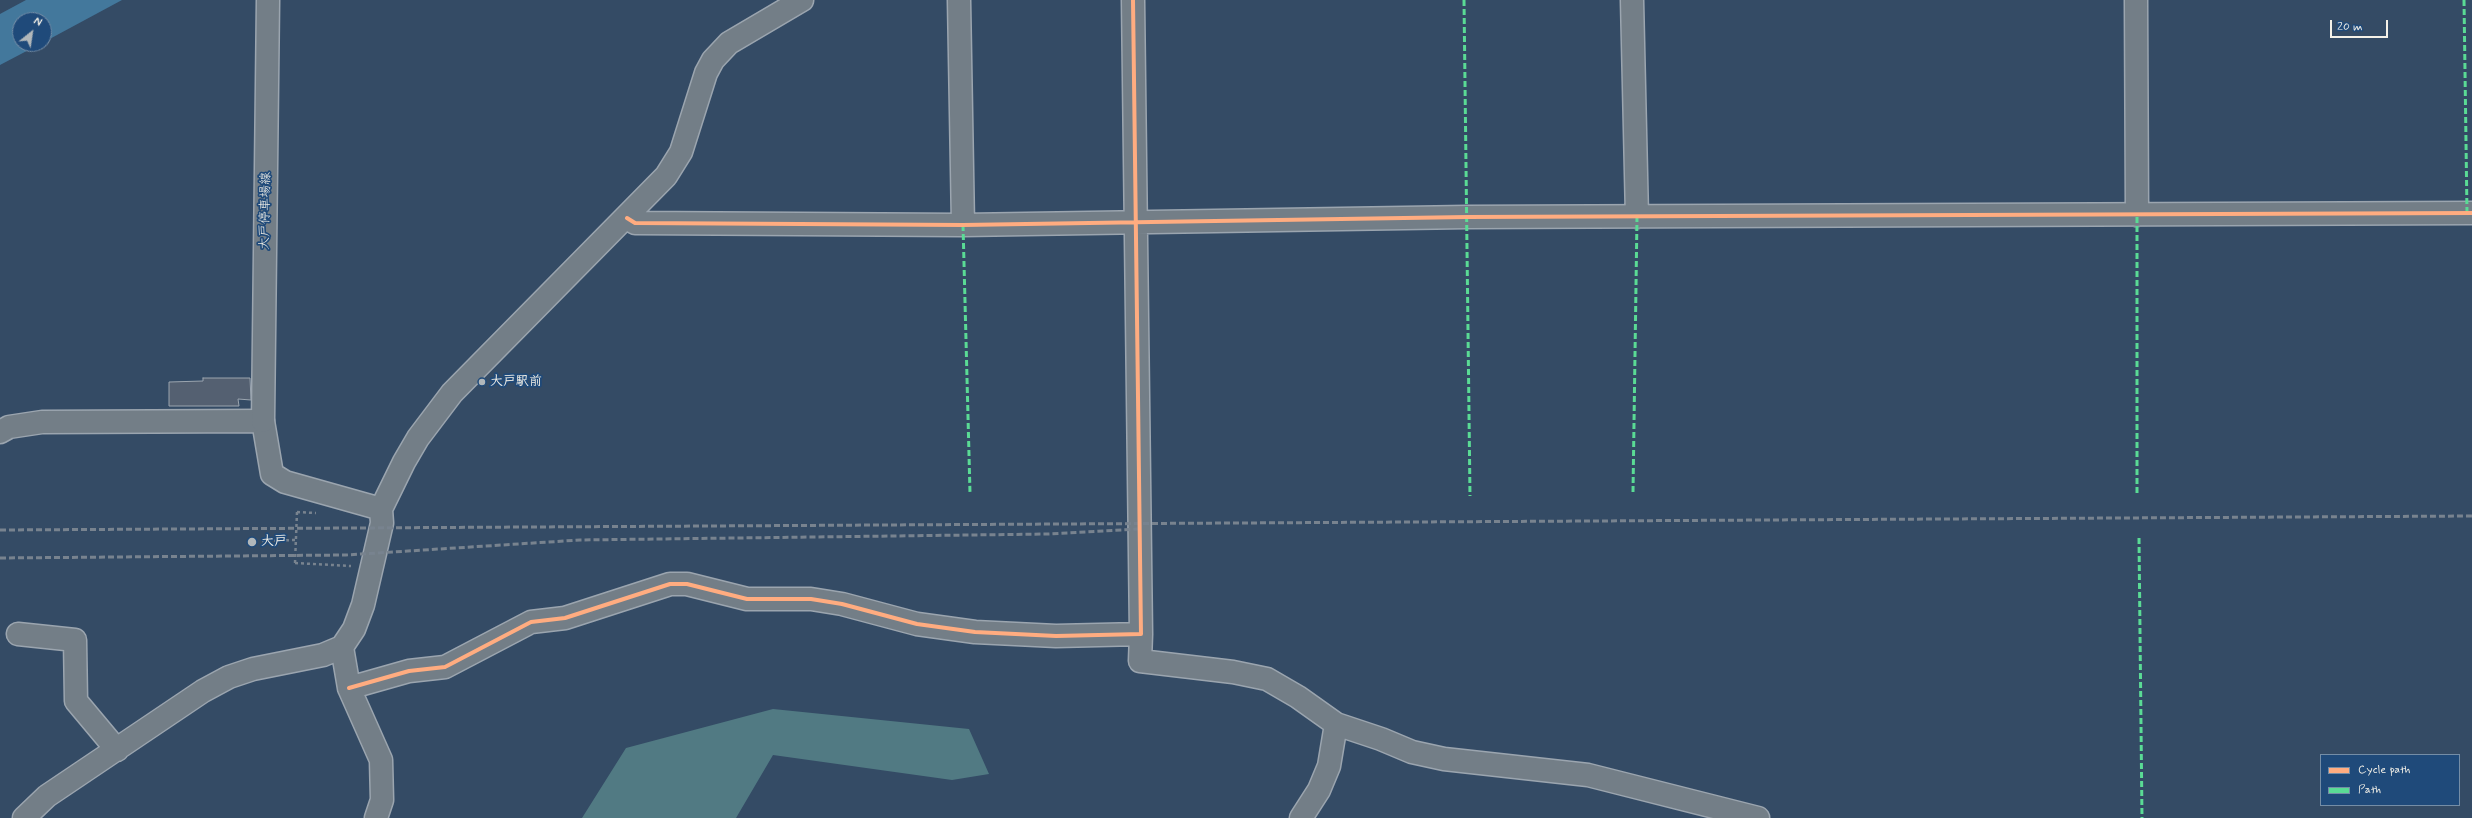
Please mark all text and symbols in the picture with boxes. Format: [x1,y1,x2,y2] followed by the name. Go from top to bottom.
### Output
[12,12,52,52] north arrow
[2332,12,2390,38] scale bar
[31,15,44,30] text: N
[2337,19,2363,35] text: 20 m
[258,172,274,250] street label: 大戸停車場線
[490,374,542,390] place label: 大戸駅前
[477,377,487,387] marker: 大戸駅前
[261,534,287,550] place label: 大戸
[246,536,258,548] marker: 大戸
[2320,754,2460,806] legend
[2358,762,2410,778] text: Cycle path
[2358,782,2381,798] text: Path

